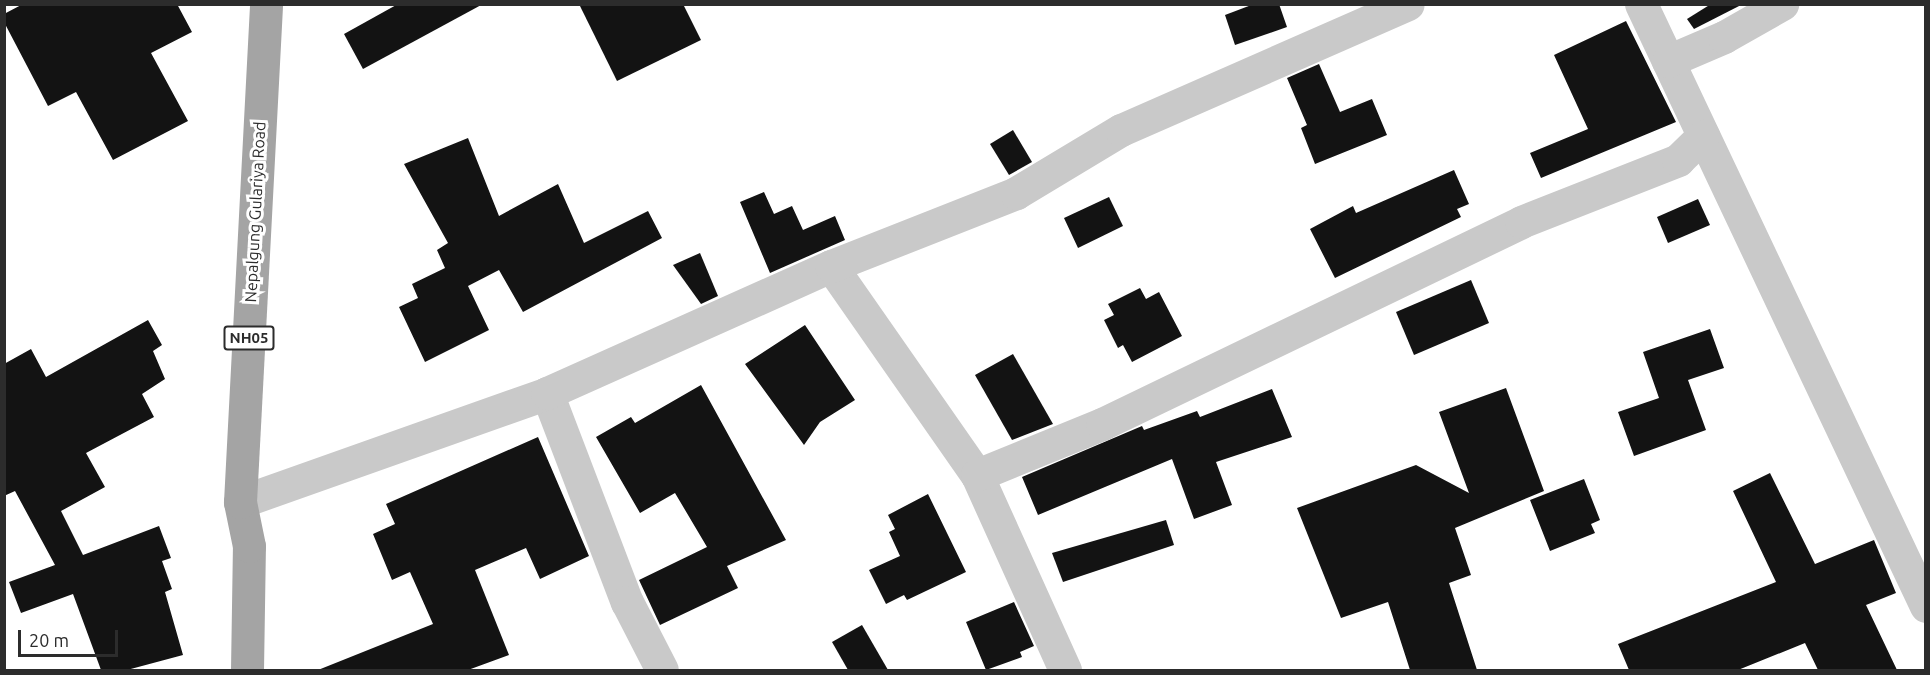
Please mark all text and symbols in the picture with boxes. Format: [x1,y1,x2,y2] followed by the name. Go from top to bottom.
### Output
[241,121,269,303] street label: Nepalgung Gulariya Road
[224,326,274,350] road number: NH05
[21,618,122,656] scale bar
[29,630,69,650] text: 20 m

